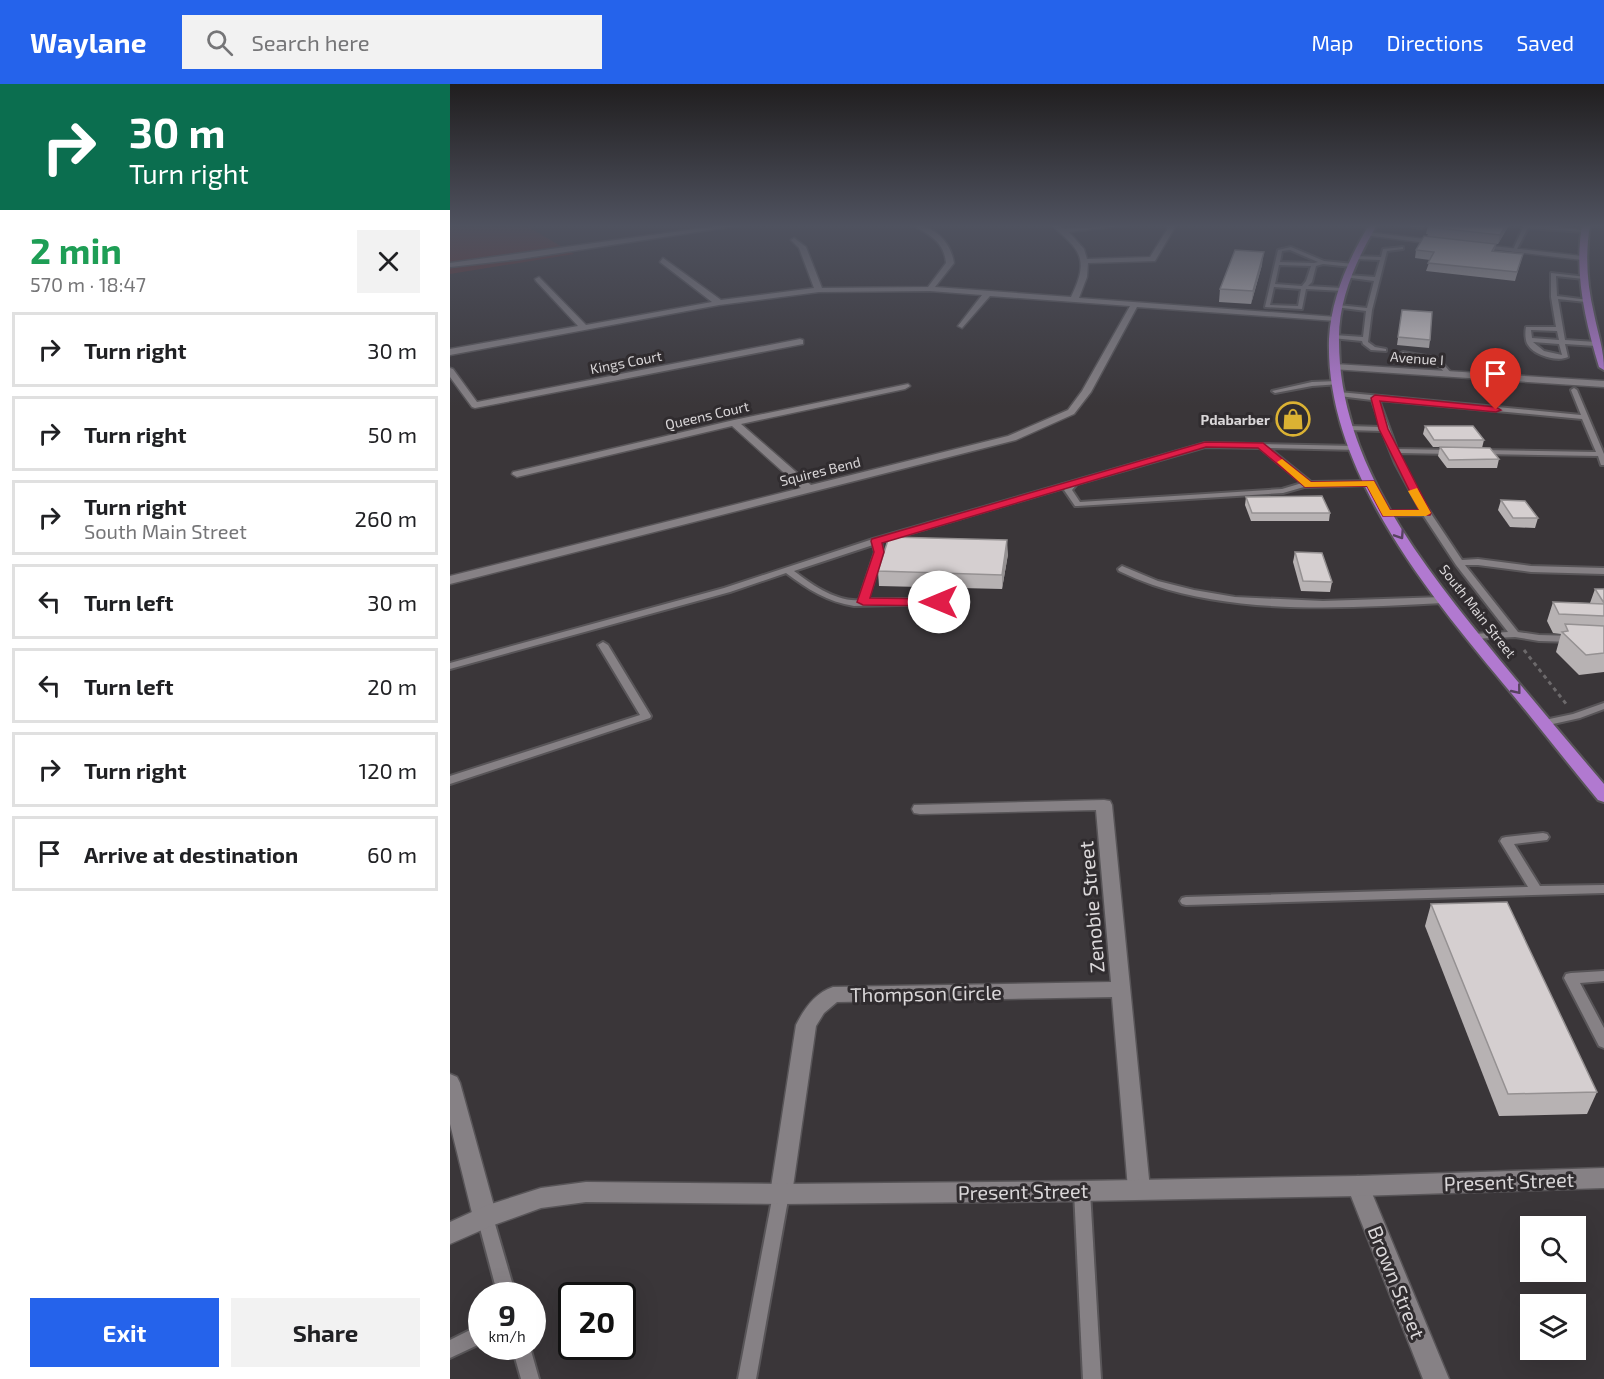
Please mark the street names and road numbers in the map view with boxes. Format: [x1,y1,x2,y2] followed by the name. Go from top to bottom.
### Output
[589,347,663,377] street label: Kings Court
[1390,348,1444,368] street label: Avenue I
[663,397,751,433] street label: Queens Court
[778,453,862,489] street label: Squires Bend
[1436,561,1520,661] street label: South Main Street
[1073,840,1109,974] street label: Zenobie Street
[850,980,1002,1006] street label: Thompson Circle
[1443,1167,1575,1195] street label: Present Street
[958,1178,1089,1204] street label: Present Street
[1363,1222,1431,1342] street label: Brown Street

